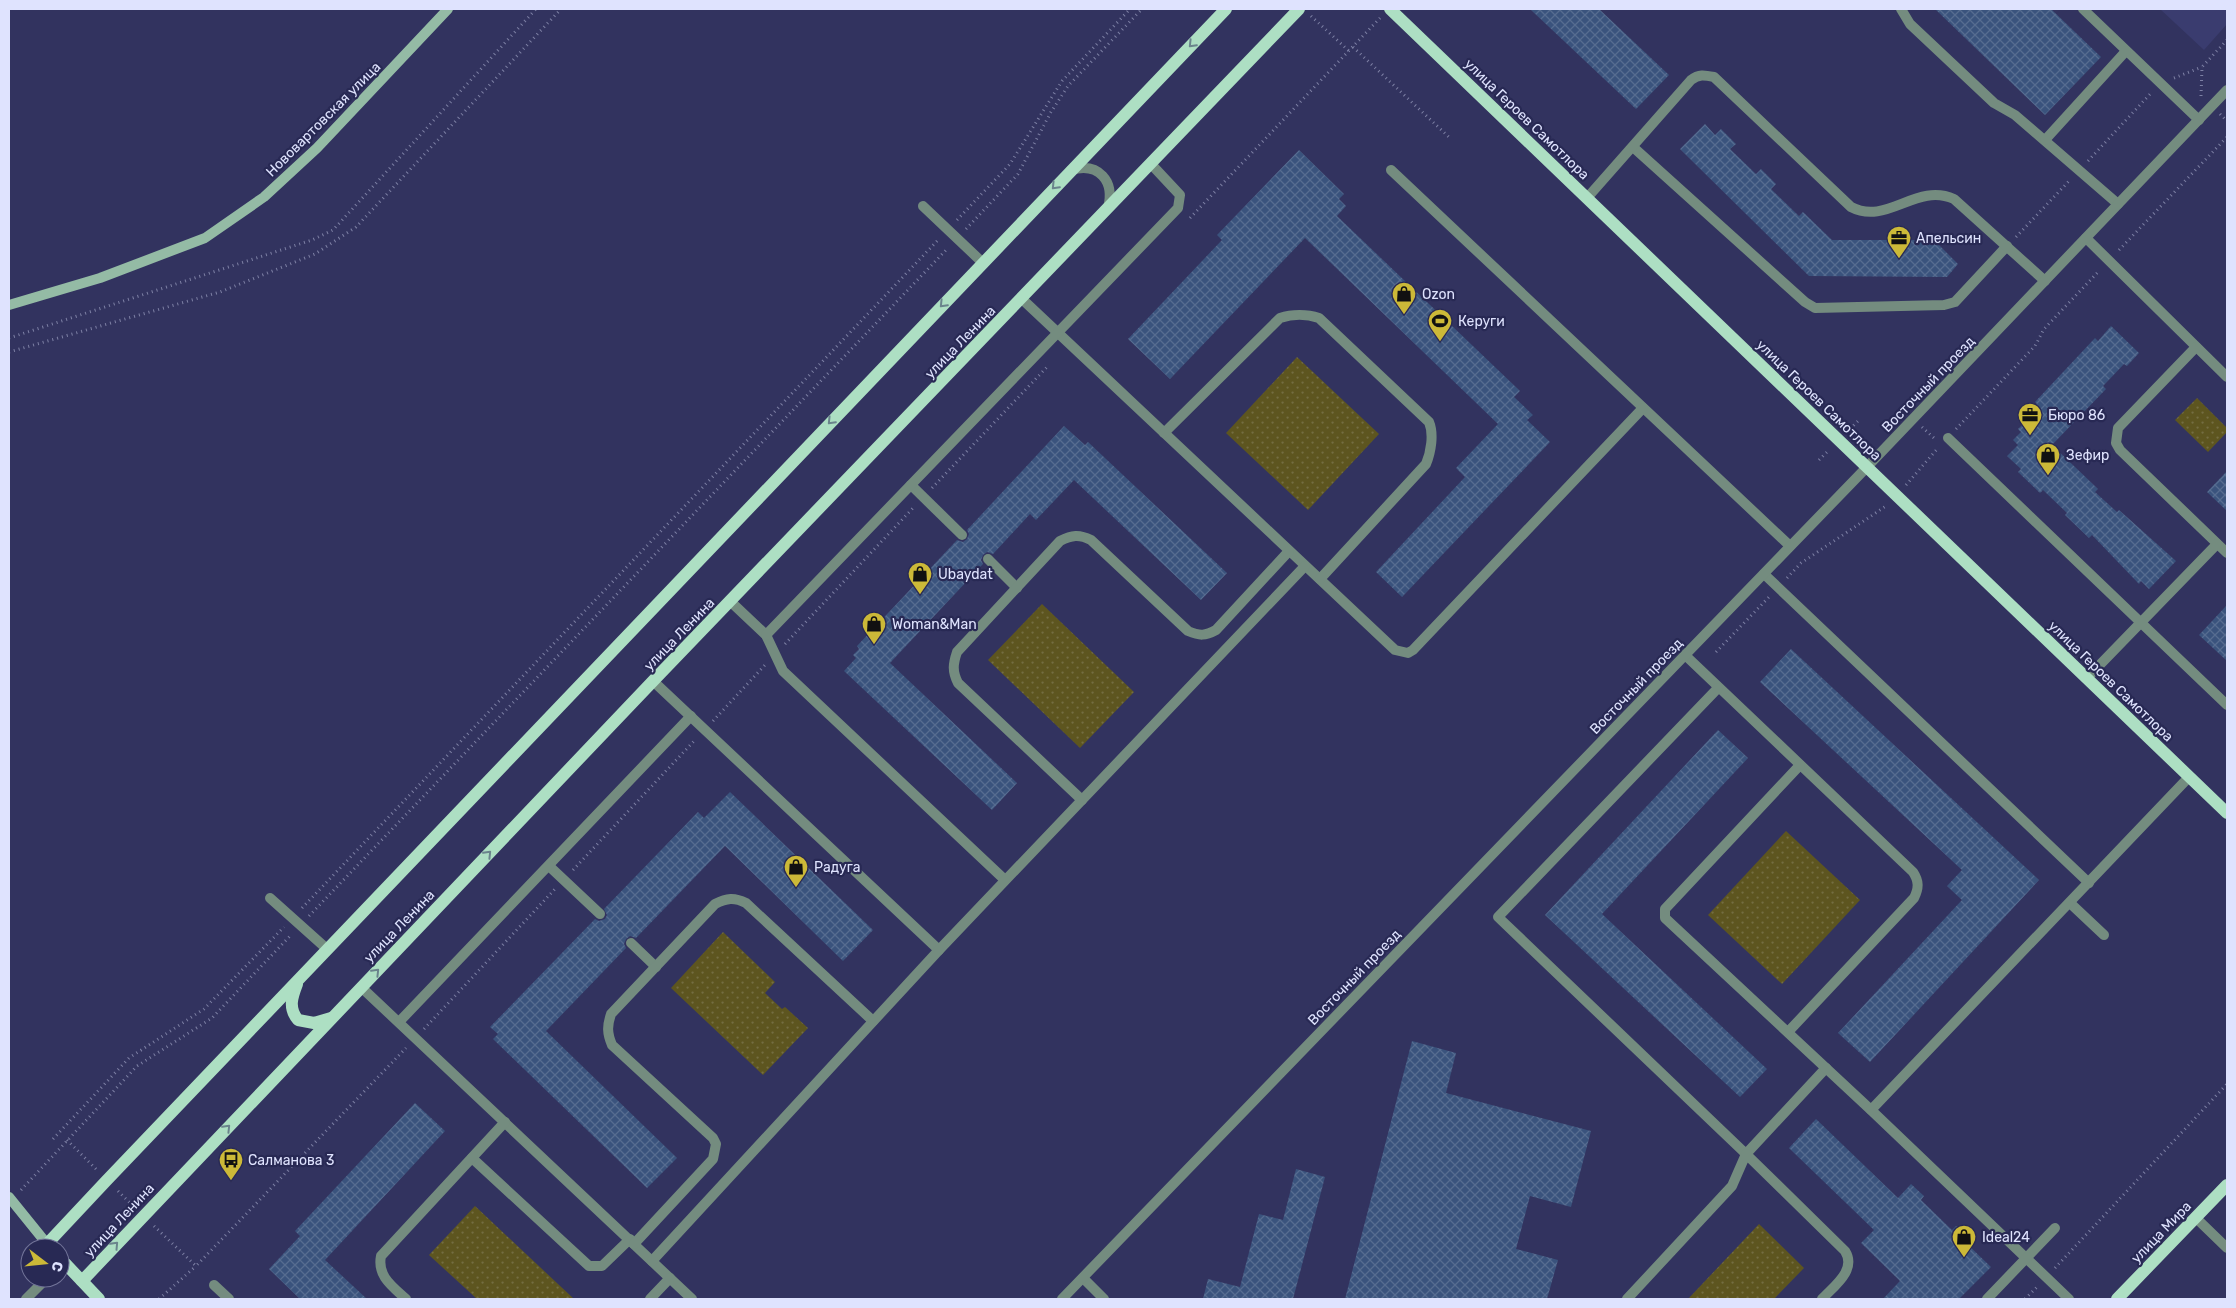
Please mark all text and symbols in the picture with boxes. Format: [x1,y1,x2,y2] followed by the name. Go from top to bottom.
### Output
[1189,38,1198,47] one-way arrow
[1461,55,1592,183] street label: улица Героев Самотлора
[262,58,384,180] street label: Нововартовская улица
[1052,181,1061,190] one-way arrow
[1886,225,1912,259] office icon: Апельсин
[1916,230,1981,247] place label: Апельсин
[1391,281,1417,315] shop icon: Ozon
[1422,286,1455,303] place label: Ozon
[940,298,949,307] one-way arrow
[921,302,999,382] street label: улица Ленина
[1427,308,1453,342] sports icon: Керуги
[1458,313,1505,330] place label: Керуги
[1878,333,1978,436] street label: Восточный проезд
[1753,336,1884,464] street label: улица Героев Самотлора
[2017,402,2043,436] office icon: Бюро 86
[2048,407,2105,424] place label: Бюро 86
[828,416,837,425] one-way arrow
[2035,442,2061,476] shop icon: Зефир
[2066,447,2109,464] place label: Зефир
[907,561,933,595] shop icon: Ubaydat
[938,566,993,583] place label: Ubaydat
[640,594,718,674] street label: улица Ленина
[861,611,887,645] shop icon: Woman&Man
[892,616,977,633] place label: Woman&Man
[2045,617,2176,745] street label: улица Героев Самотлора
[1586,635,1686,738] street label: Восточный проезд
[482,851,491,860] one-way arrow
[783,854,809,888] shop icon: Радуга
[814,859,861,876] place label: Радуга
[360,886,438,966] street label: улица Ленина
[1304,926,1404,1029] street label: Восточный проезд
[370,969,379,978] one-way arrow
[221,1124,230,1133] one-way arrow
[218,1147,244,1181] bus stop icon: Салманова 3
[248,1152,334,1169] place label: Салманова 3
[81,1180,158,1261] street label: улица Ленина
[2128,1198,2195,1267] street label: улица Мира
[1951,1224,1977,1258] shop icon: Ideal24
[1982,1229,2030,1246] place label: Ideal24
[20,1238,70,1288] north arrow
[109,1242,118,1251] one-way arrow
[47,1259,67,1274] text: С

